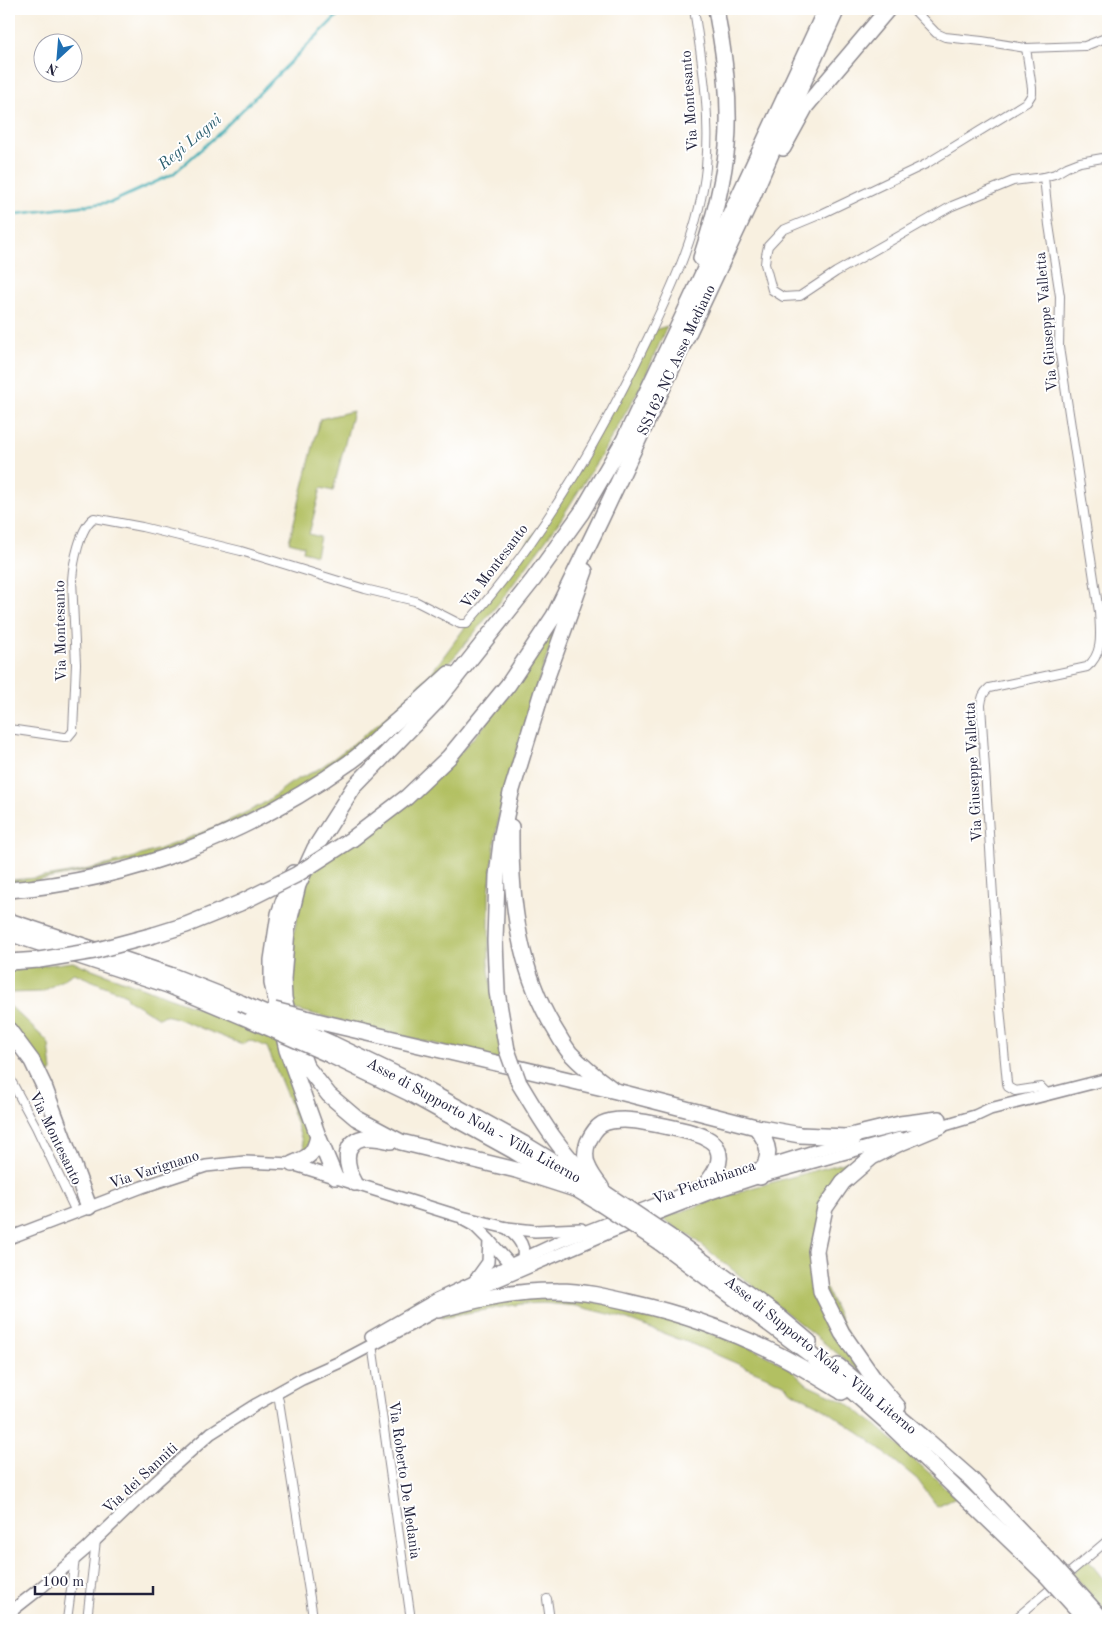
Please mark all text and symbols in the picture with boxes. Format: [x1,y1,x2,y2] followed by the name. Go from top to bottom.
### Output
[32,32,82,82] north arrow
[679,50,702,152] street label: Via Montesanto
[45,60,61,77] text: N
[155,111,226,174] water label: Regi Lagni
[1034,251,1061,392] street label: Via Giuseppe Valletta
[636,283,719,438] street label: SS162 NC Asse Mediano
[459,522,532,612] street label: Via Montesanto
[53,580,70,682] street label: Via Montesanto
[963,701,986,842] street label: Via Giuseppe Valletta
[364,1056,583,1187] street label: Asse di Supporto Nola - Villa Literno
[26,1090,84,1188] street label: Via Montesanto
[108,1149,201,1192] street label: Via Varignano
[651,1159,758,1208] street label: Via Pietrabianca
[721,1274,919,1438] street label: Asse di Supporto Nola - Villa Literno
[385,1400,422,1561] street label: Via Roberto De Medania
[101,1441,181,1517] street label: Via dei Sanniti
[35,1564,152,1596] scale bar
[42,1575,84,1590] text: 100 m

